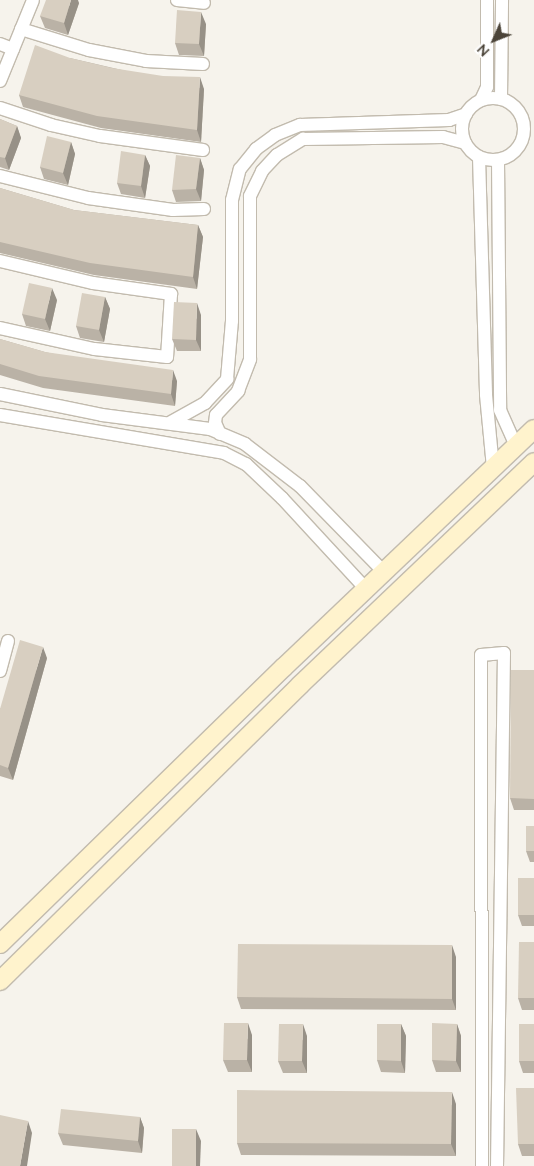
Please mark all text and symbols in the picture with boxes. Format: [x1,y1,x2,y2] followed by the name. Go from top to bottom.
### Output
[469,15,519,65] north arrow
[473,40,493,60] text: N

